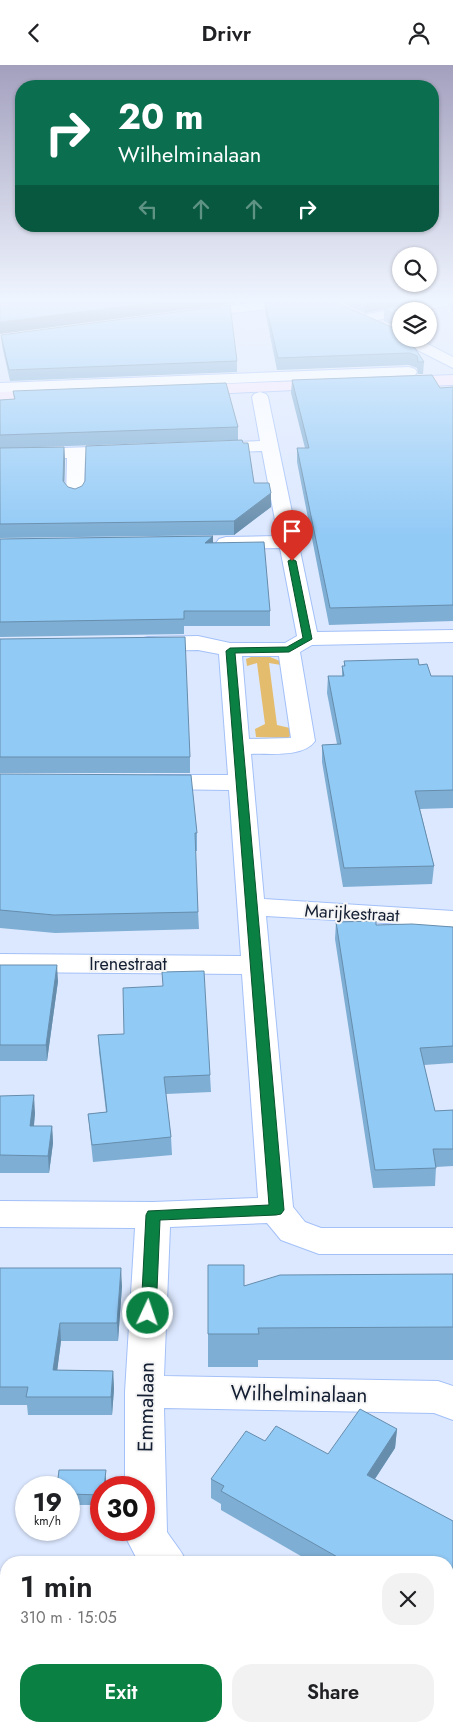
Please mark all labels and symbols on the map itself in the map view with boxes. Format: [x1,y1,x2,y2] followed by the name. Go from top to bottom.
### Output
[271,510,313,561] pin
[304,898,401,929] street label: Marijkestraat
[89,951,168,977] street label: Irenestraat
[121,1286,173,1338] position arrow
[130,1362,162,1452] street label: Emmalaan
[230,1378,368,1410] street label: Wilhelminalaan
[90,1476,155,1541] speed limit sign: 30

